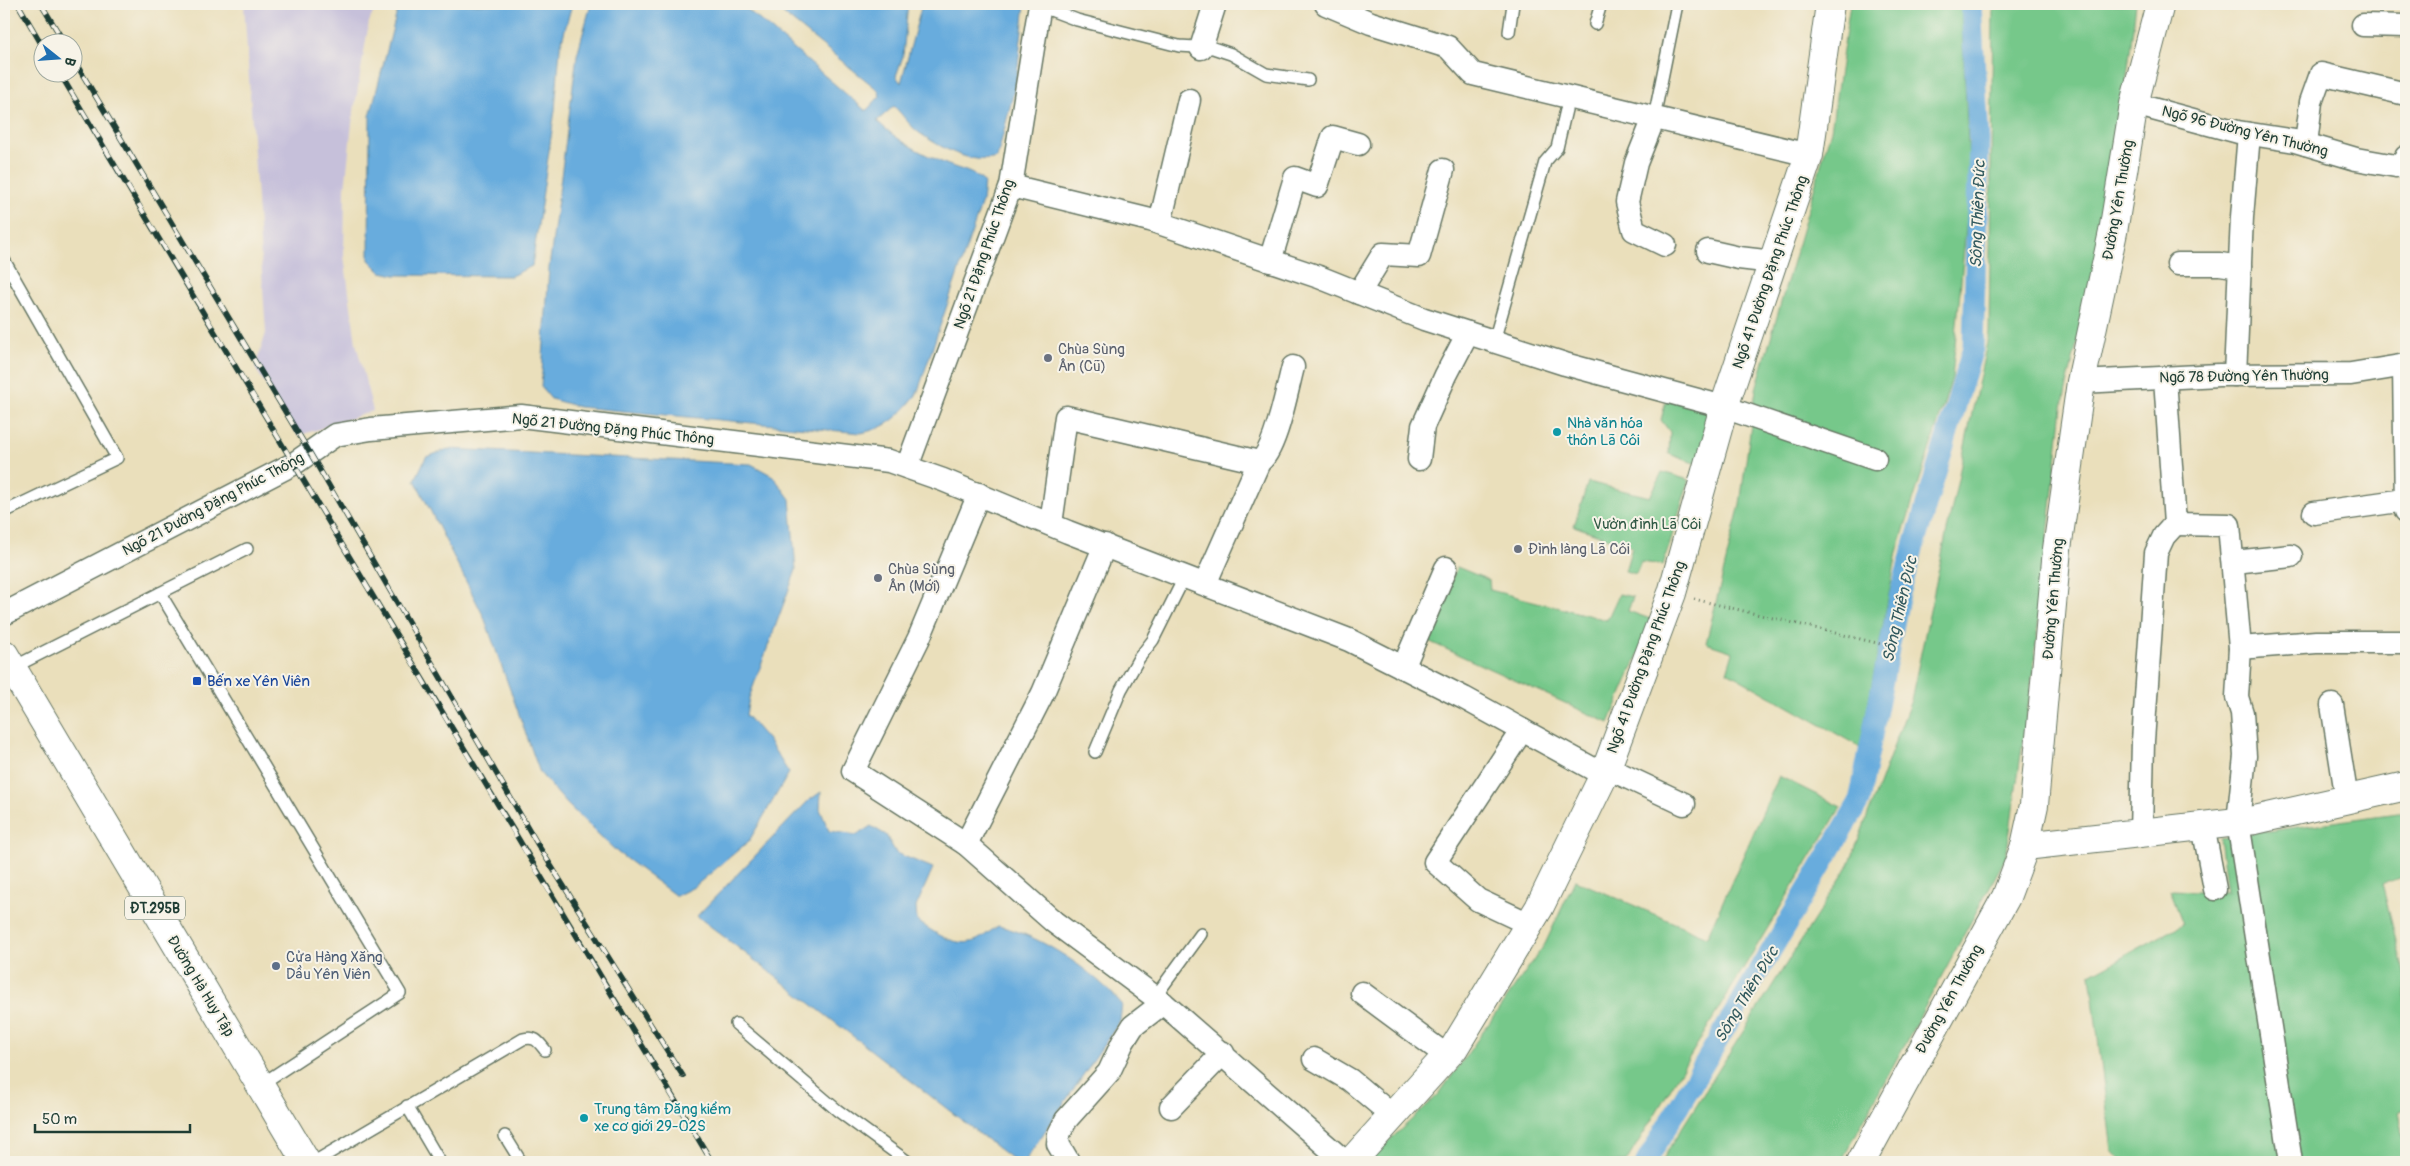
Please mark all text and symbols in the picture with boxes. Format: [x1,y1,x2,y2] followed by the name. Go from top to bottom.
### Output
[32,32,82,82] north arrow
[61,55,79,68] text: B
[2160,102,2330,161] street label: Ngõ 96 Đường Yên Thường
[2099,138,2138,262] street label: Đường Yên Thường
[1966,159,1990,268] water label: Sông Thiên Đức
[1728,173,1813,371] street label: Ngõ 41 Đường Đặng Phúc Thông
[950,177,1019,332] street label: Ngõ 21 Đặng Phúc Thông
[1058,340,1125,376] place label: Chùa Sùng Ân (Cũ)
[1042,352,1054,364] marker: Chùa Sùng Ân (Cũ)
[2159,366,2329,387] street label: Ngõ 78 Đường Yên Thường
[511,409,715,450] street label: Ngõ 21 Đường Đặng Phúc Thông
[1566,414,1643,450] place label: Nhà văn hóa thôn Lã Côi
[1551,426,1563,438] marker: Nhà văn hóa thôn Lã Côi
[119,448,307,560] street label: Ngõ 21 Đường Đặng Phúc Thông
[1593,515,1701,534] park label: Vườn đình Lã Côi
[2039,538,2068,661] street label: Đường Yên Thường
[1528,540,1630,559] place label: Đình làng Lã Côi
[1512,543,1524,555] marker: Đình làng Lã Côi
[1878,554,1922,664] water label: Sông Thiên Đức
[1603,558,1690,756] street label: Ngõ 41 Đường Đặng Phúc Thông
[888,560,955,596] place label: Chùa Sùng Ân (Mới)
[872,572,884,584] marker: Chùa Sùng Ân (Mới)
[207,672,310,691] place label: Bến xe Yên Viên
[191,675,203,687] marker: Bến xe Yên Viên
[125,896,185,920] road number: ĐT.295B
[163,932,238,1040] street label: Đường Hà Huy Tập
[1912,941,1987,1057] street label: Đường Yên Thường
[1711,942,1784,1046] water label: Sông Thiên Đức
[286,948,383,984] place label: Cửa Hàng Xăng Dầu Yên Viên
[270,960,282,972] marker: Cửa Hàng Xăng Dầu Yên Viên
[594,1100,731,1136] place label: Trung tâm Đăng kiểm xe cơ giới 29-02S
[35,1101,190,1133] scale bar
[42,1110,77,1129] text: 50 m
[578,1112,590,1124] marker: Trung tâm Đăng kiểm xe cơ giới 29-02S

